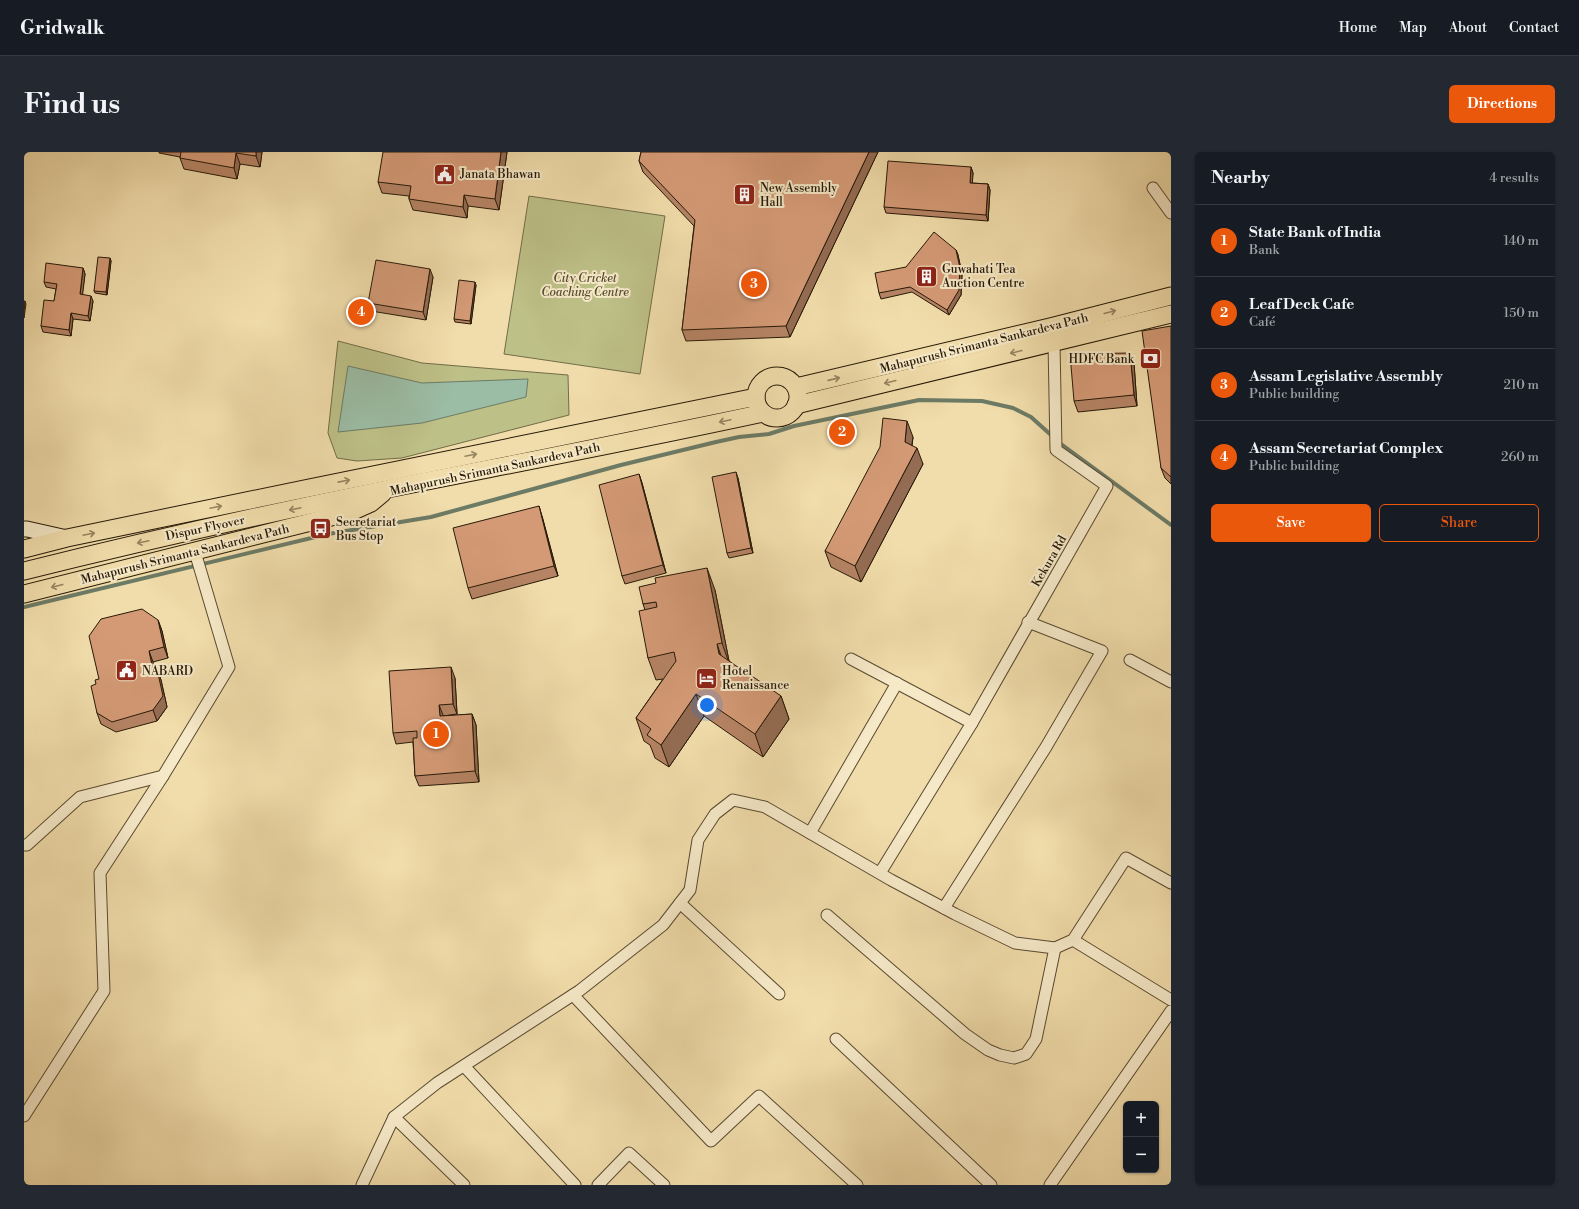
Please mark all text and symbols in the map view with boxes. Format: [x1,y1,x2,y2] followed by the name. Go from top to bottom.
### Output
[20,16,104,40] text: Gridwalk
[1339,19,1377,37] text: Home
[1399,19,1427,37] text: Map
[1449,19,1487,37] text: About
[1509,19,1559,37] text: Contact
[1449,85,1555,123] button: Directions
[24,87,120,122] text: Find us
[431,161,457,187] public building icon: Janata Bhawan
[459,167,541,182] place label: Janata Bhawan
[1211,167,1270,189] text: Nearby
[1489,170,1539,186] text: 4 results
[760,181,837,210] place label: New Assembly Hall
[732,182,758,208] building icon: New Assembly Hall
[1249,223,1381,242] text: State Bank of India
[1221,233,1227,249] text: 1
[1503,233,1539,249] text: 140 m
[1249,242,1279,258] text: Bank
[941,262,1024,291] place label: Guwahati Tea Auction Centre
[913,263,939,289] building icon: Guwahati Tea Auction Centre
[741,269,767,299] pin: 3
[541,271,629,300] park label: City Cricket Coaching Centre
[1249,295,1354,314] text: Leaf Deck Cafe
[348,297,374,327] pin: 4
[1220,305,1228,321] text: 2
[1504,305,1539,321] text: 150 m
[1103,308,1116,315] one-way arrow
[878,310,1090,377] street label: Mahapurush Srimanta Sankardeva Path
[1249,314,1276,330] text: Café
[1137,346,1163,372] bank icon: HDFC Bank
[1010,348,1023,356] one-way arrow
[1069,352,1135,367] place label: HDFC Bank
[1249,367,1443,386] text: Assam Legislative Assembly
[827,374,840,382] one-way arrow
[1220,377,1228,393] text: 3
[1504,377,1539,393] text: 210 m
[884,379,897,387] one-way arrow
[1249,386,1339,402] text: Public building
[718,417,731,425] one-way arrow
[829,417,855,447] pin: 2
[1249,439,1443,458] text: Assam Secretariat Complex
[389,440,601,499] street label: Mahapurush Srimanta Sankardeva Path
[1220,449,1228,465] text: 4
[1501,449,1539,465] text: 260 m
[464,451,477,459] one-way arrow
[1249,458,1339,474] text: Public building
[337,477,350,485] one-way arrow
[210,503,223,511] one-way arrow
[1211,504,1371,542] button: Save
[1379,504,1539,542] button: Share
[289,505,302,513] one-way arrow
[164,513,246,544] street label: Dispur Flyover
[335,515,397,544] place label: Secretariat Bus Stop
[307,516,333,542] bus stop icon: Secretariat Bus Stop
[79,521,291,588] street label: Mahapurush Srimanta Sankardeva Path
[82,529,95,537] one-way arrow
[1029,533,1070,590] street label: Kekura Rd
[137,538,150,546] one-way arrow
[50,582,63,590] one-way arrow
[114,658,140,684] public building icon: NABARD
[142,664,193,679] place label: NABARD
[722,664,789,693] place label: Hotel Renaissance
[693,665,719,691] hotel icon: Hotel Renaissance
[697,695,717,715] your location
[423,719,449,749] pin: 1
[1123,1101,1159,1173] map controls
[1123,1101,1159,1137] button: +
[1123,1137,1159,1173] button: −

